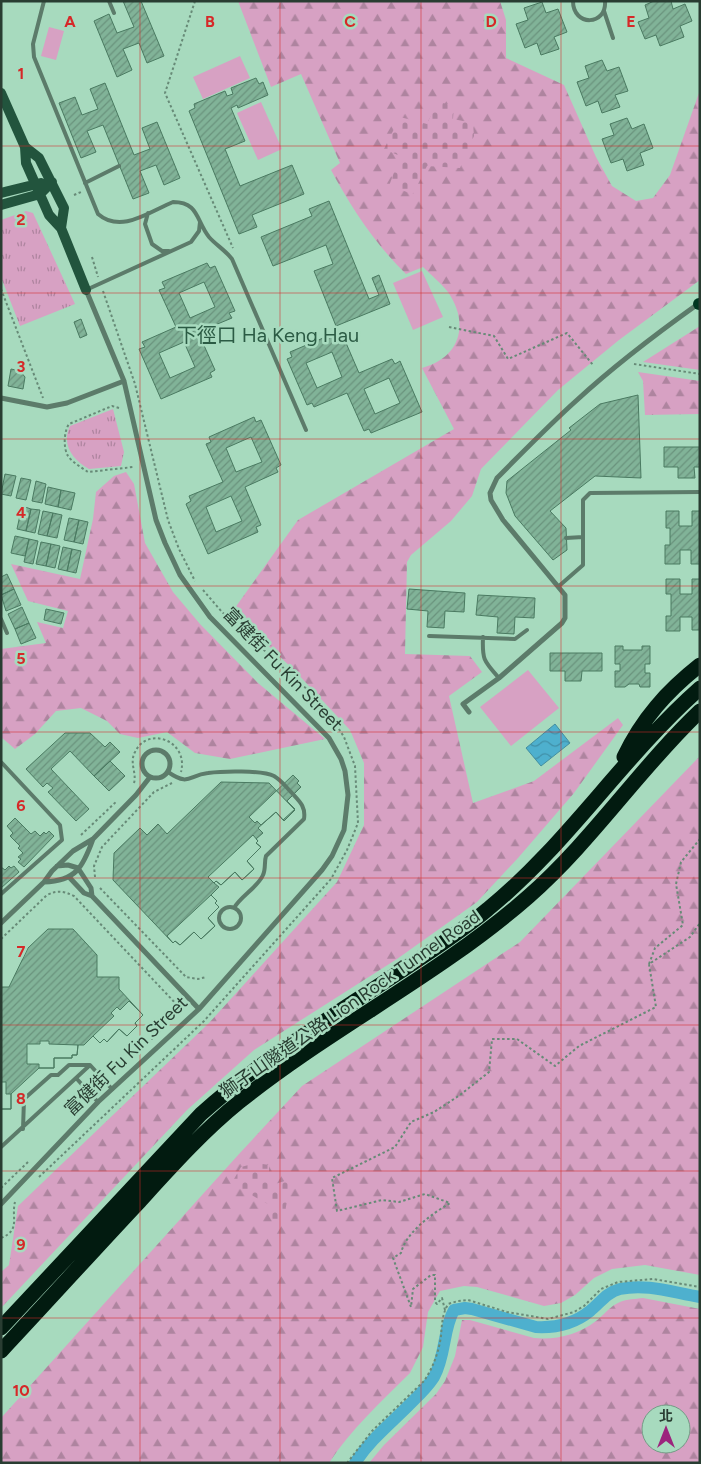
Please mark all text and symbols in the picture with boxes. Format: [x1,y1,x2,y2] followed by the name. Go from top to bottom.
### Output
[64,12,76,31] text: A
[205,12,215,31] text: B
[344,12,356,31] text: C
[485,12,497,31] text: D
[626,12,636,31] text: E
[18,64,24,83] text: 1
[16,210,26,229] text: 2
[177,323,359,347] district label: 下徑口 Ha Keng Hau
[17,357,26,376] text: 3
[16,503,26,522] text: 4
[219,603,348,735] street label: 富健街 Fu Kin Street
[16,649,26,668] text: 5
[16,796,26,815] text: 6
[216,905,484,1103] street label: 獅子山隧道公路 Lion Rock Tunnel Road
[17,942,26,961] text: 7
[60,991,192,1120] street label: 富健街 Fu Kin Street
[16,1089,26,1108] text: 8
[16,1235,26,1254] text: 9
[12,1381,30,1400] text: 10
[641,1404,691,1454] north arrow
[659,1408,673,1425] text: 北

